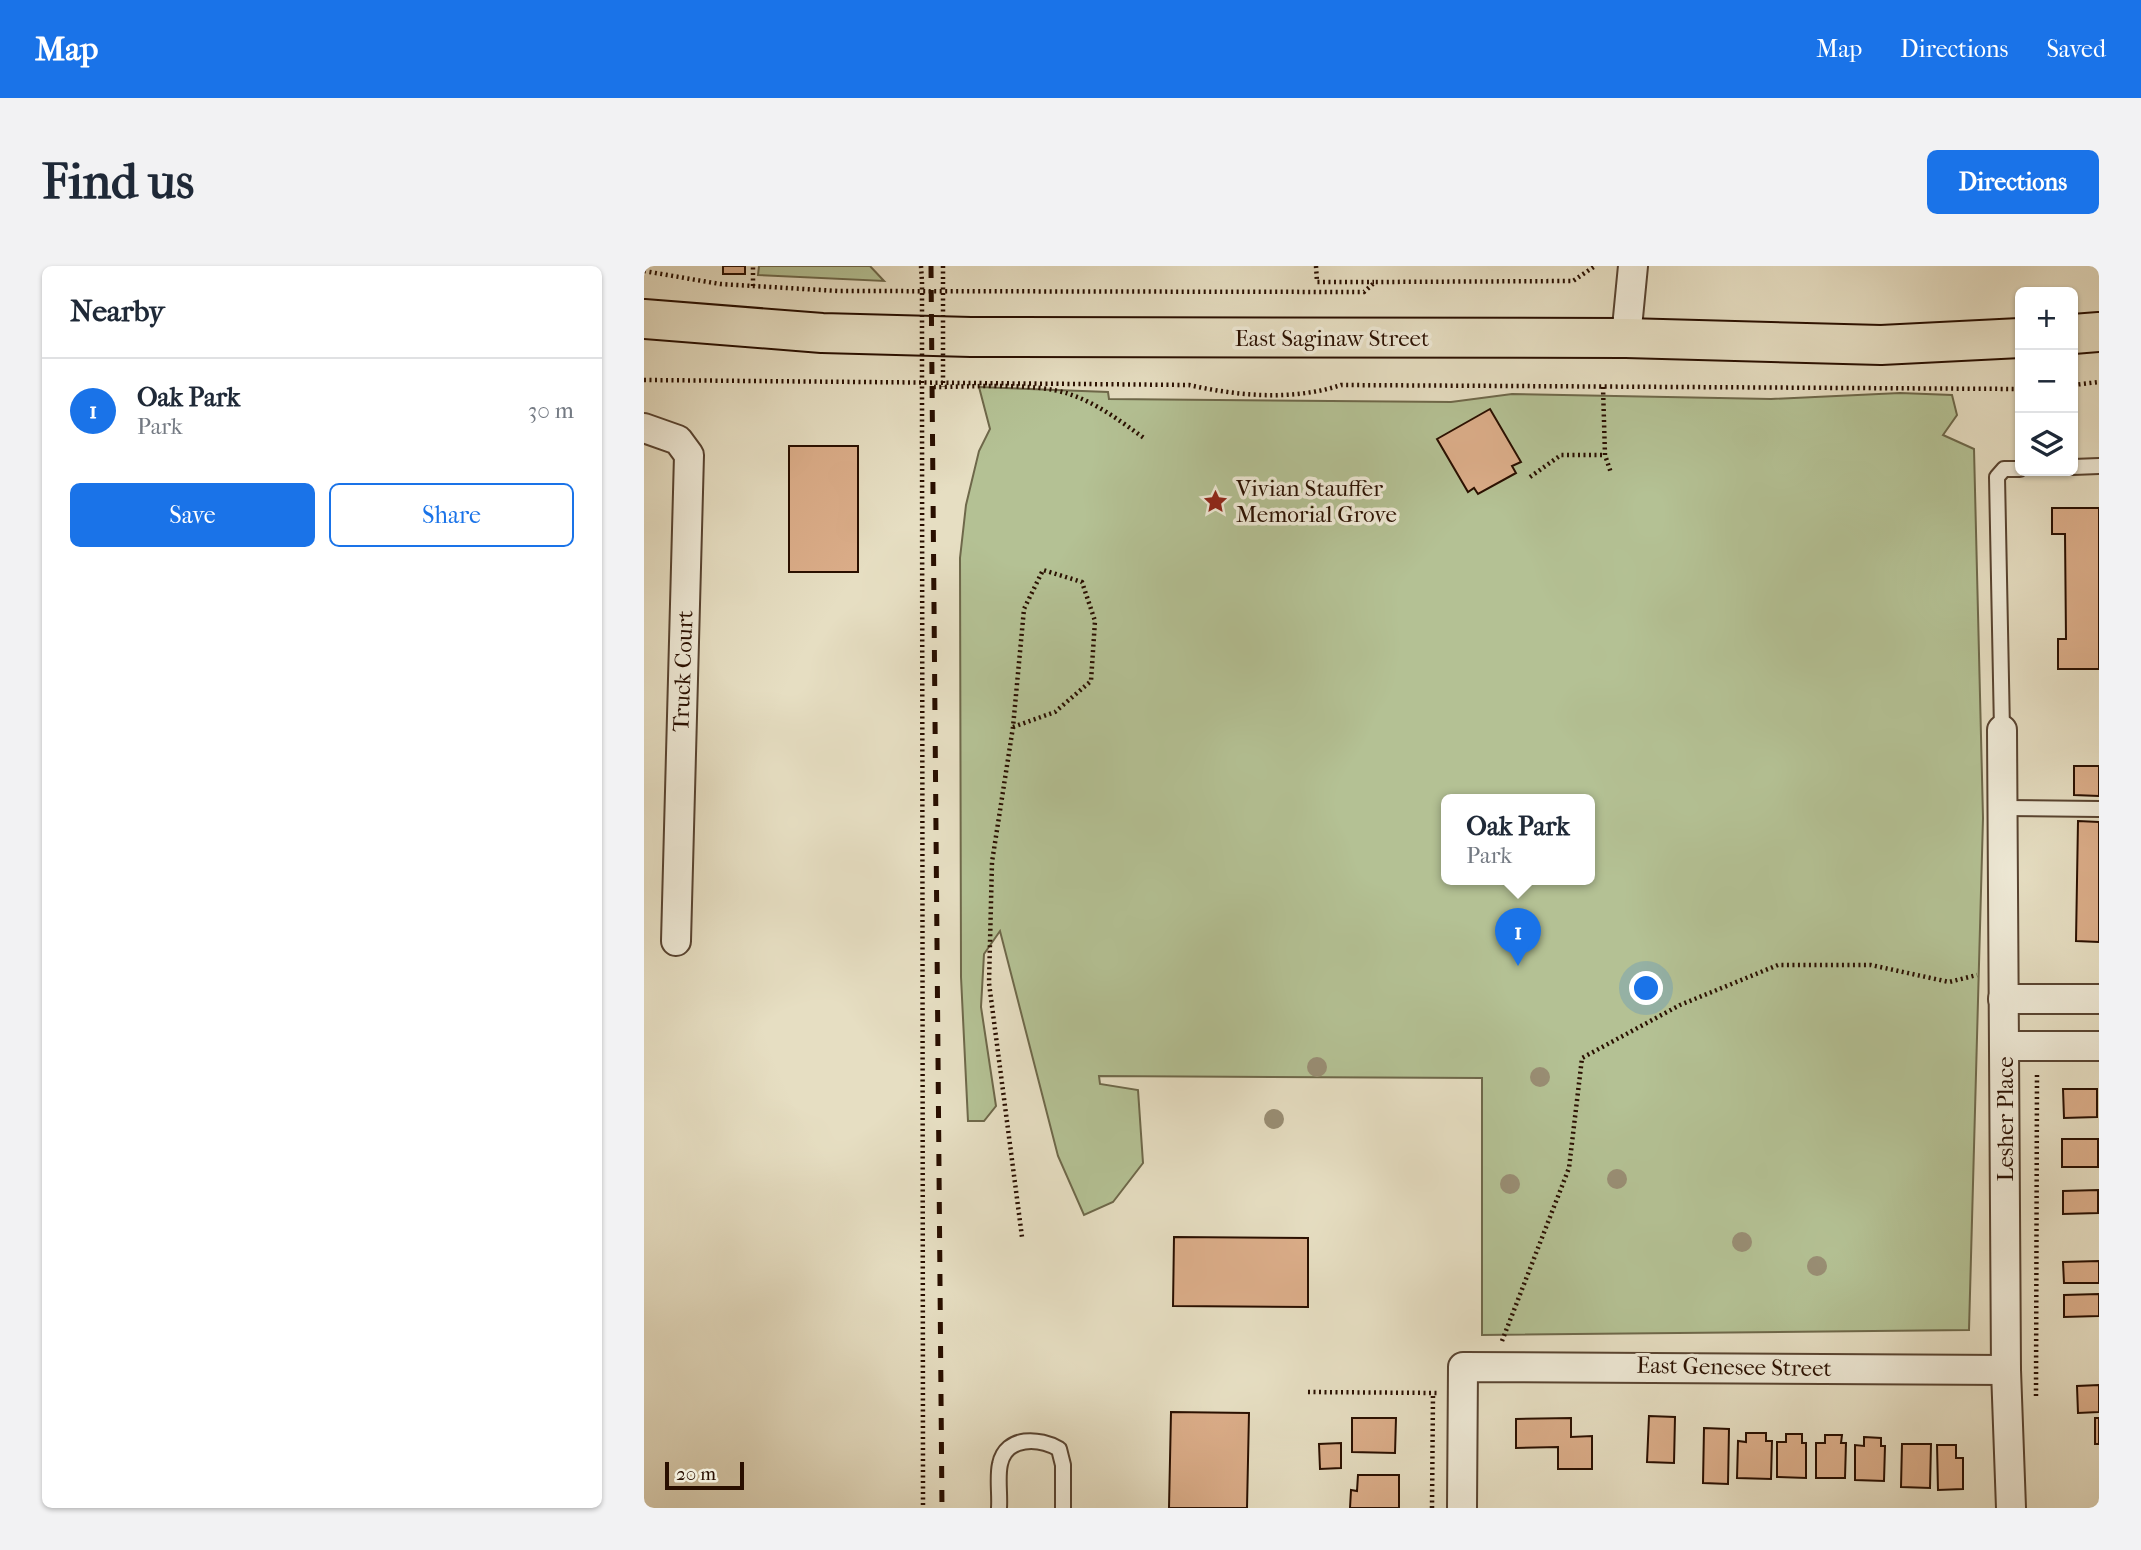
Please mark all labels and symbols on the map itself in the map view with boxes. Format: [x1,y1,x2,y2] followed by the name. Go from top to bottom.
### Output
[1235,325,1429,352] street label: East Saginaw Street
[1235,475,1397,528] place label: Vivian Stauffer Memorial Grove
[1202,487,1230,515] place icon: Vivian Stauffer Memorial Grove
[667,610,699,732] street label: Truck Court
[1495,908,1541,966] pin: 1
[1629,971,1663,1005] your location
[1992,1056,2019,1182] street label: Lesher Place
[1636,1352,1832,1382] street label: East Genesee Street
[665,1459,744,1491] scale bar

